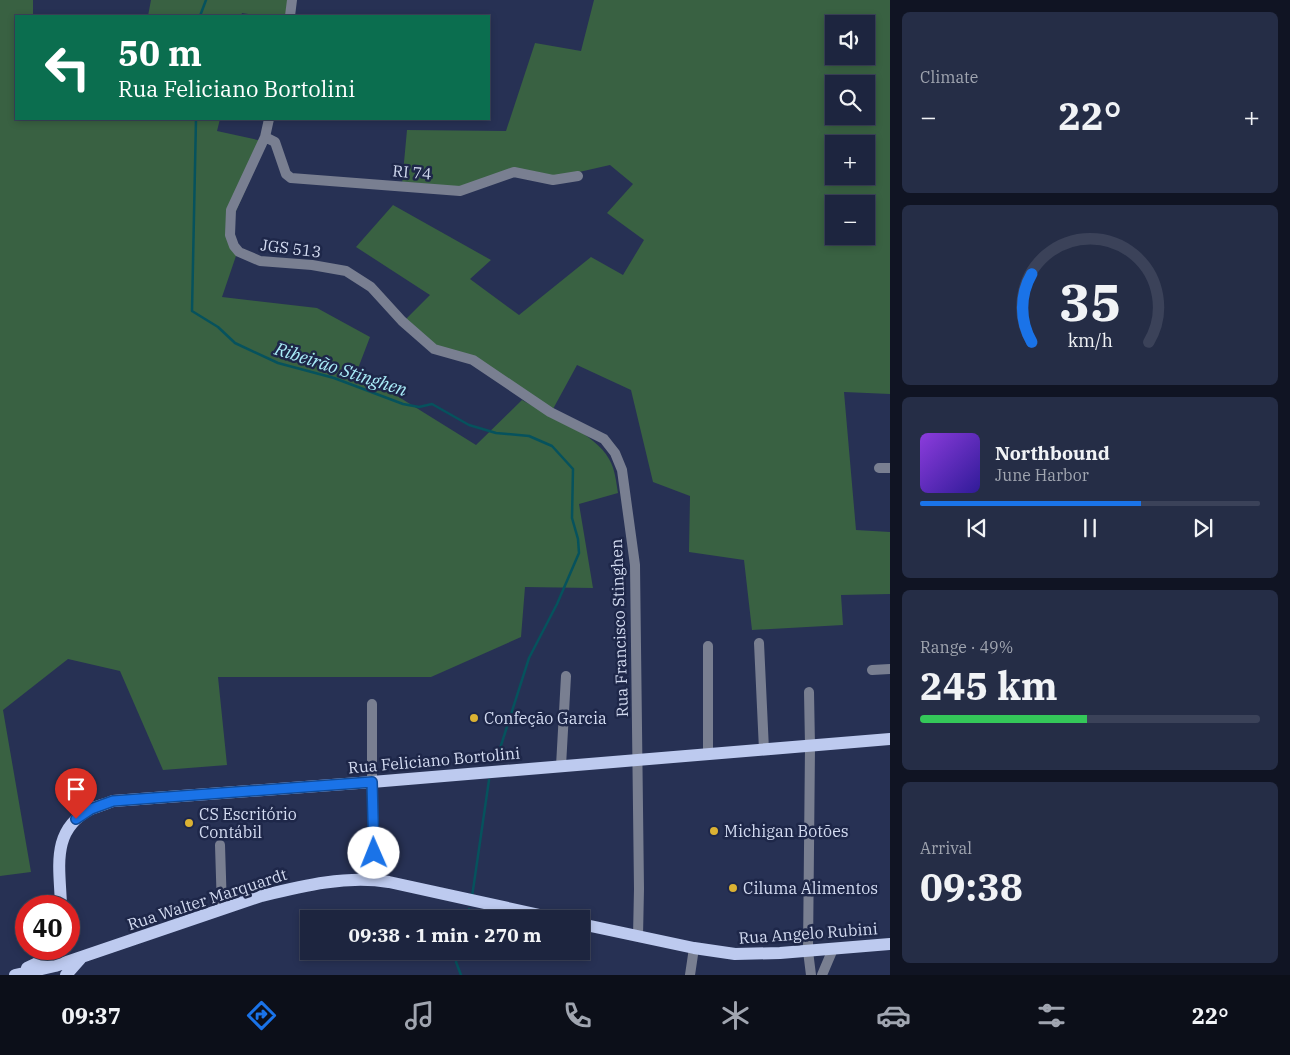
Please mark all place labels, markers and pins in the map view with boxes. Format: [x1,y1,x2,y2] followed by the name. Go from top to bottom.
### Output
[484,708,607,728] place label: Confeção Garcia
[468,712,480,724] marker: Confeção Garcia
[55,768,97,819] pin
[199,804,297,842] place label: CS Escritório Contábil
[183,817,195,829] marker: CS Escritório Contábil
[724,821,849,841] place label: Michigan Botões
[708,825,720,837] marker: Michigan Botões
[743,878,878,898] place label: Ciluma Alimentos
[727,882,739,894] marker: Ciluma Alimentos

